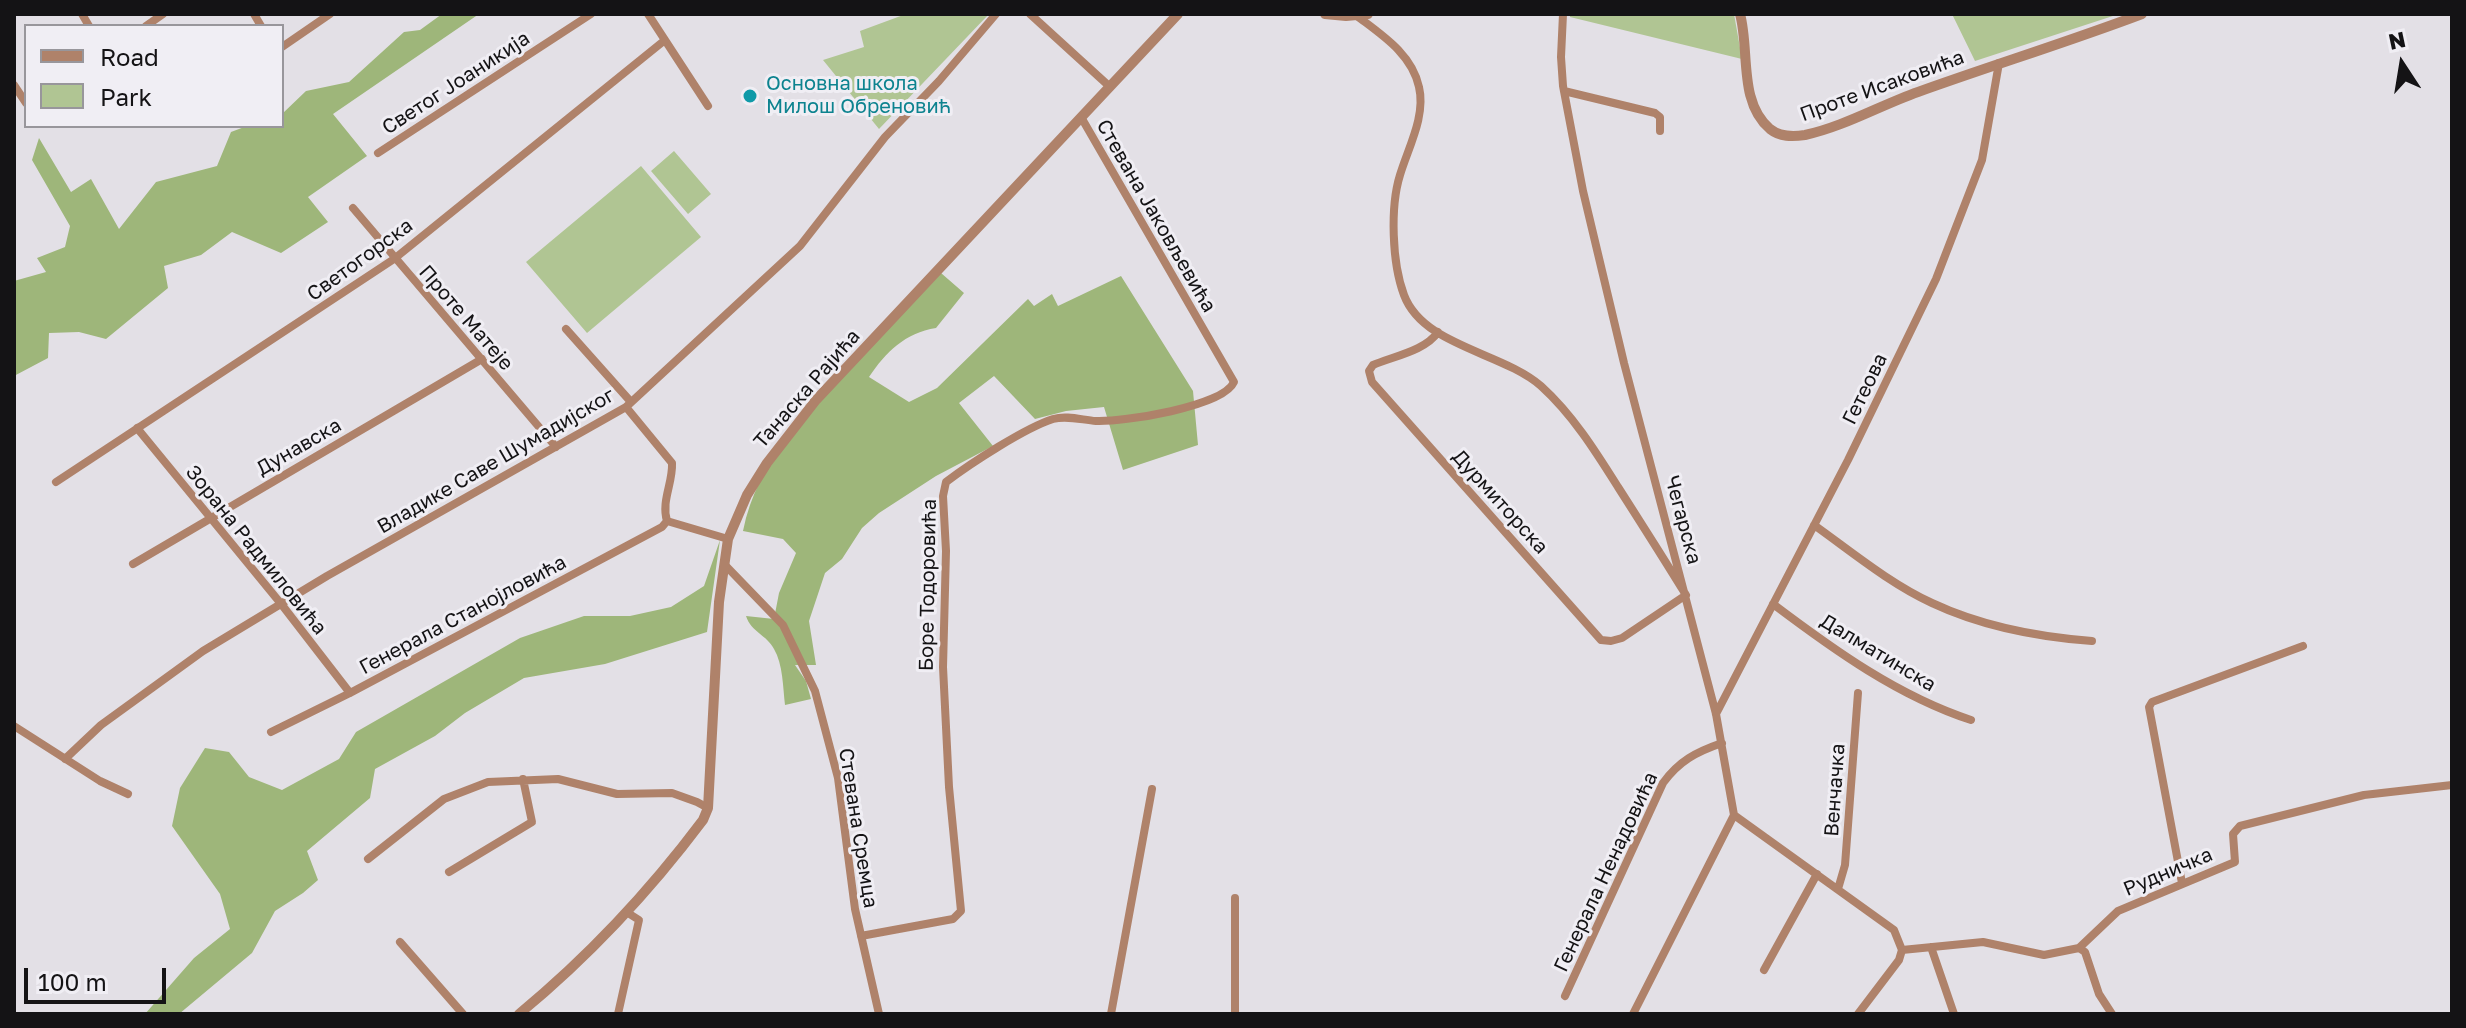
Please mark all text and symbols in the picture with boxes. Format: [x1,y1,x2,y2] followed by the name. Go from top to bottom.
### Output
[24,24,284,128] legend
[2362,24,2442,104] north arrow
[2386,25,2408,55] text: N
[378,26,534,140] street label: Светог Јоаникија
[100,42,159,71] text: Road
[1797,45,1967,127] street label: Проте Исаковића
[766,72,951,119] place label: Основна школа Милош Обреновић
[100,82,152,111] text: Park
[741,87,759,105] marker: Основна школа Милош Обреновић
[1091,115,1221,317] street label: Стевана Јаковљевића
[303,214,417,306] street label: Светогорска
[414,260,518,376] street label: Проте Матеје
[749,325,865,453] street label: Танаска Рајића
[1838,349,1892,429] street label: Гетеова
[373,383,619,539] street label: Владике Саве Шумадијског
[252,413,346,481] street label: Дунавска
[1447,445,1553,559] street label: Дурмиторска
[180,460,332,640] street label: Зорана Радмиловића
[1660,473,1706,567] street label: Чегарска
[914,499,942,671] street label: Боре Тодоровића
[355,550,571,680] street label: Генерала Станојловића
[1816,609,1940,697] street label: Далматинска
[1820,743,1850,837] street label: Венчачка
[834,746,882,910] street label: Стевана Сремца
[1549,768,1663,976] street label: Генерала Ненадовића
[2120,843,2216,901] street label: Рудничка
[28,952,170,1002] scale bar
[38,967,107,996] text: 100 m

